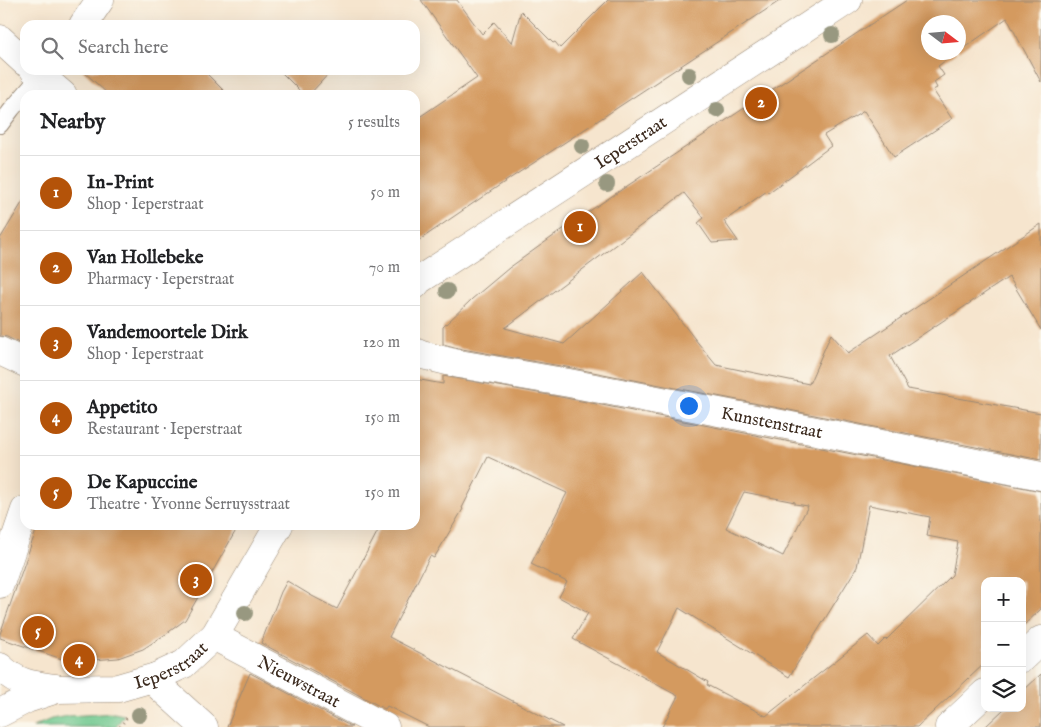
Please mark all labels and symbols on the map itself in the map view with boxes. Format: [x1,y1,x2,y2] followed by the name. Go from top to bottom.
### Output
[921,15,966,60] north arrow
[745,84,777,122] pin: 2
[591,112,672,175] street label: Ieperstraat
[564,208,596,246] pin: 1
[676,393,702,419] your location
[719,403,824,445] street label: Kunstenstraat
[180,561,212,599] pin: 3
[22,613,54,651] pin: 5
[132,637,213,696] street label: Ieperstraat
[63,641,95,679] pin: 4
[253,651,344,714] street label: Nieuwstraat

